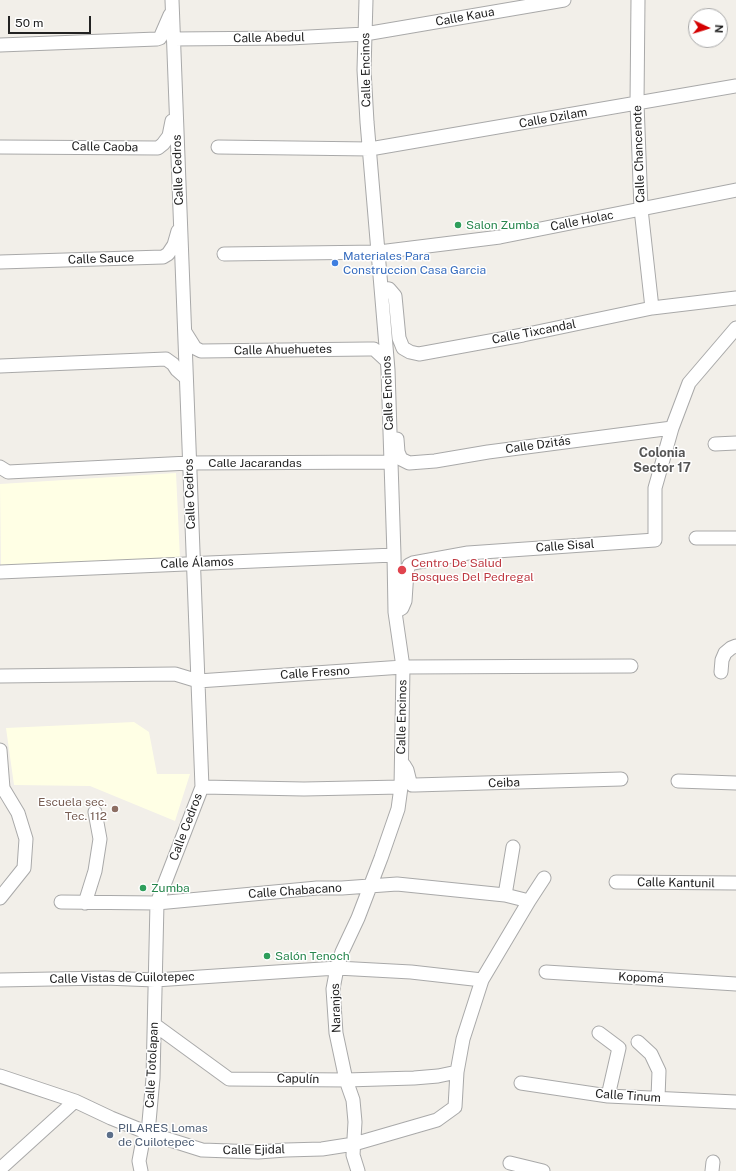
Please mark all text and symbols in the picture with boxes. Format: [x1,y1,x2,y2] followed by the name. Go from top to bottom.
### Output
[434,5,496,29] street label: Calle Kaua
[10,8,93,34] scale bar
[688,8,728,48] north arrow
[15,16,43,30] text: 50 m
[713,24,725,33] text: N
[233,30,305,46] street label: Calle Abedul
[358,32,374,108] street label: Calle Encinos
[518,105,588,131] street label: Calle Dzilam
[630,105,648,203] street label: Calle Chancenote
[170,134,186,206] street label: Calle Cedros
[72,139,138,155] street label: Calle Caoba
[549,208,615,234] street label: Calle Holac
[466,218,539,232] place label: Salon Zumba
[453,220,463,230] marker: Salon Zumba
[343,249,486,277] place label: Materiales Para Construccion Casa Garcia
[68,251,134,267] street label: Calle Sauce
[330,258,340,268] marker: Materiales Para Construccion Casa Garcia
[491,317,577,347] street label: Calle Tixcandal
[234,342,332,358] street label: Calle Ahuehuetes
[379,355,397,431] street label: Calle Encinos
[504,433,572,457] street label: Calle Dzitás
[633,445,691,476] district label: Colonia Sector 17
[208,456,302,470] street label: Calle Jacarandas
[182,458,198,530] street label: Calle Cedros
[535,537,595,555] street label: Calle Sisal
[160,555,234,571] street label: Calle Álamos
[411,556,534,584] place label: Centro De Salud Bosques Del Pedregal
[396,564,408,576] marker: Centro De Salud Bosques Del Pedregal
[280,663,350,683] street label: Calle Fresno
[394,679,410,755] street label: Calle Encinos
[488,775,520,791] street label: Ceiba
[167,791,205,863] street label: Calle Cedros
[38,795,107,823] place label: Escuela sec. Tec. 112
[110,804,120,814] marker: Escuela sec. Tec. 112
[637,875,715,891] street label: Calle Kantunil
[151,881,190,895] place label: Zumba
[248,881,342,901] street label: Calle Chabacano
[138,883,148,893] marker: Zumba
[275,949,350,963] place label: Salón Tenoch
[262,951,272,961] marker: Salón Tenoch
[49,970,195,986] street label: Calle Vistas de Cuilotepec
[618,970,664,986] street label: Kopomá
[328,983,344,1033] street label: Naranjos
[143,1022,161,1108] street label: Calle Totolapan
[277,1071,319,1087] street label: Capulín
[595,1087,661,1105] street label: Calle Tinum
[118,1121,208,1149] place label: PILARES Lomas de Cuilotepec
[105,1130,115,1140] marker: PILARES Lomas de Cuilotepec
[223,1142,285,1158] street label: Calle Ejidal

